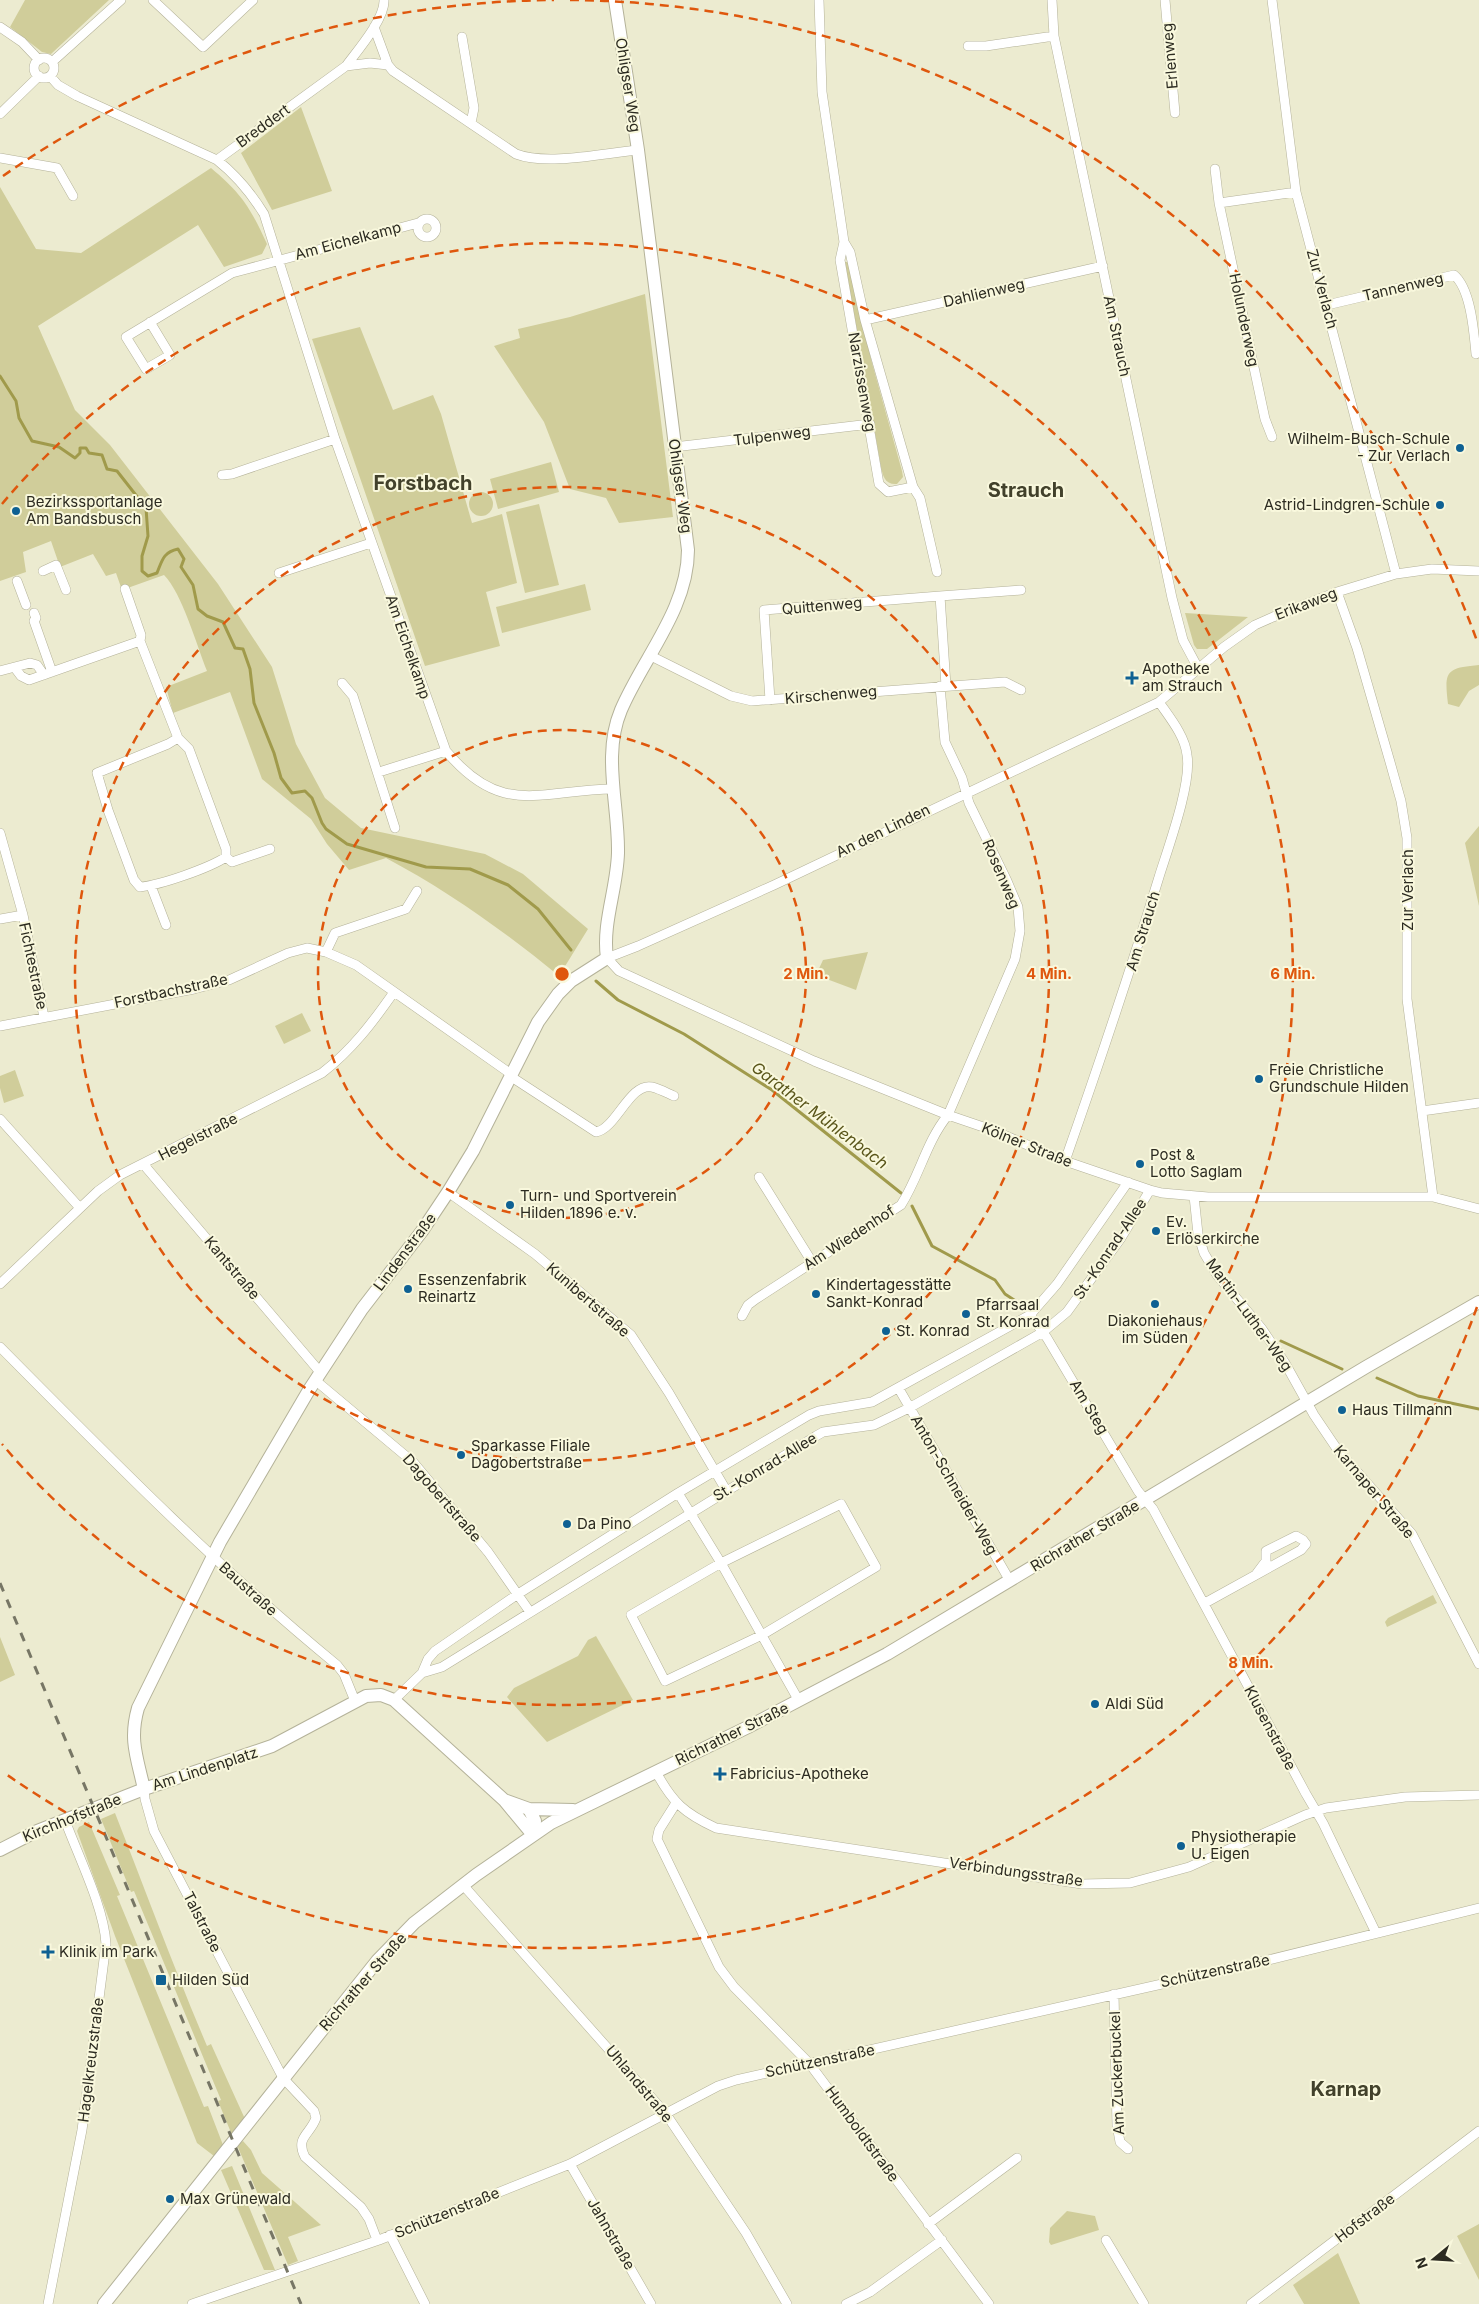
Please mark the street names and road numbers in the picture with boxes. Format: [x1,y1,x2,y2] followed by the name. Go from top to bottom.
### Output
[1157,22,1182,90] street label: Erlenweg
[612,36,645,133] street label: Ohligser Weg
[232,100,293,151] street label: Breddert
[293,217,403,264] street label: Am Eichelkamp
[1303,247,1342,331] street label: Zur Verlach
[1361,268,1445,305] street label: Tannenweg
[1225,271,1264,368] street label: Holunderweg
[941,274,1026,311] street label: Dahlienweg
[1100,294,1135,378] street label: Am Strauch
[844,331,881,433] street label: Narzissenweg
[732,421,812,450] street label: Tulpenweg
[664,437,697,534] street label: Ohligser Weg
[1272,583,1340,624] street label: Erikaweg
[382,592,435,702] street label: Am Eichelkamp
[781,593,863,618] street label: Quittenweg
[784,681,878,708] street label: Kirschenweg
[833,800,933,861] street label: An den Linden
[978,836,1025,912] street label: Rosenweg
[1398,849,1417,931] street label: Zur Verlach
[1121,889,1164,973] street label: Am Strauch
[15,921,52,1011] street label: Fichtestraße
[112,969,230,1012] street label: Forstbachstraße
[155,1108,241,1165] street label: Hegelstraße
[979,1118,1075,1171] street label: Kölner Straße
[1069,1195,1150,1303] street label: St.-Konrad-Allee
[799,1201,898,1274] street label: Am Wiedenhof
[369,1209,440,1294] street label: Lindenstraße
[200,1232,264,1303] street label: Kantstraße
[1202,1254,1297,1375] street label: Martin-Luther-Weg
[543,1258,634,1341] street label: Kunibertstraße
[1066,1376,1113,1437] street label: Am Steg
[907,1412,1002,1558] street label: Anton-Schneider-Weg
[709,1428,820,1505] street label: St.-Konrad-Allee
[1330,1441,1419,1542] street label: Karnaper Straße
[399,1450,486,1546] street label: Dagobertstraße
[1027,1496,1143,1576] street label: Richrather Straße
[215,1557,281,1620] street label: Baustraße
[1240,1682,1301,1773] street label: Klusenstraße
[672,1698,792,1769] street label: Richrather Straße
[150,1743,260,1795] street label: Am Lindenplatz
[20,1789,124,1846] street label: Kirchhofstraße
[948,1853,1084,1890] street label: Verbindungsstraße
[179,1888,226,1955] street label: Talstraße
[315,1929,410,2035] street label: Richrather Straße
[1158,1950,1271,1991] street label: Schützenstraße
[73,1996,108,2123] street label: Hagelkreuzstraße
[1105,2011,1128,2135] street label: Am Zuckerbuckel
[763,2040,876,2081] street label: Schützenstraße
[602,2041,677,2126] street label: Uhlandstraße
[821,2082,904,2185] street label: Humboldtstraße
[392,2183,502,2242] street label: Schützenstraße
[1331,2189,1398,2246] street label: Hofstraße
[583,2195,640,2273] street label: Jahnstraße

